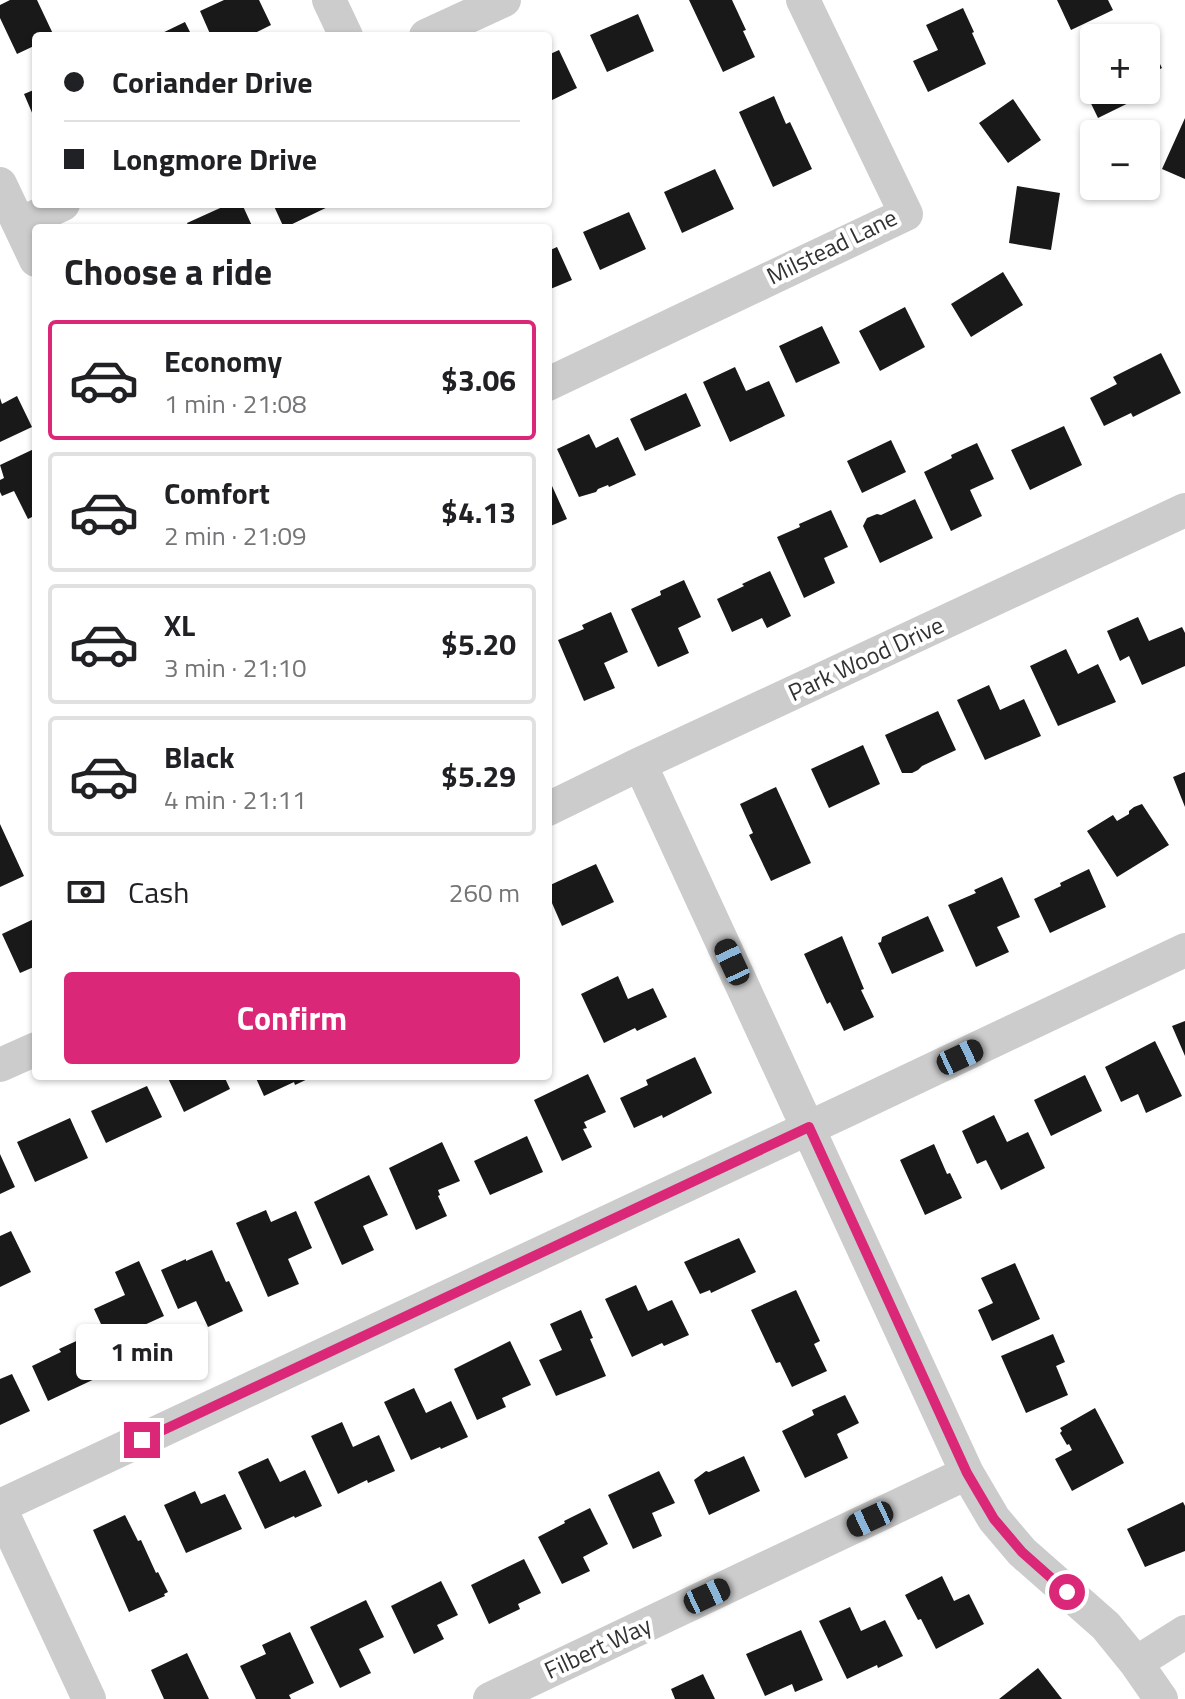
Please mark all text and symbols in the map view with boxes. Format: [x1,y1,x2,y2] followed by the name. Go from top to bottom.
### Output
[1080,24,1160,200] map controls
[1080,24,1160,104] button: +
[112,59,312,105] text: Coriander Drive
[1080,120,1160,200] button: −
[112,136,317,182] text: Longmore Drive
[760,199,903,293] street label: Milstead Lane
[64,244,272,299] text: Choose a ride
[164,338,282,384] text: Economy
[68,344,140,416] icon: car
[441,357,516,403] text: $3.06
[164,384,307,423] text: 1 min · 21:08
[164,470,270,516] text: Comfort
[68,476,140,548] icon: car
[441,489,516,535] text: $4.13
[164,516,307,555] text: 2 min · 21:09
[164,602,195,648] text: XL
[782,606,949,710] street label: Park Wood Drive
[68,608,140,680] icon: car
[441,621,516,667] text: $5.20
[164,648,307,687] text: 3 min · 21:10
[164,734,235,780] text: Black
[68,740,140,812] icon: car
[441,753,516,799] text: $5.29
[164,780,307,819] text: 4 min · 21:11
[128,869,189,915] text: Cash
[64,870,108,914] icon: cash
[449,873,520,912] text: 260 m
[711,935,753,989] car
[64,972,520,1064] button: Confirm
[933,1036,987,1078] car
[76,1324,208,1380] callout: 1 min
[110,1332,174,1371] text: 1 min
[124,1422,160,1458] route end
[843,1498,897,1540] car
[1049,1574,1085,1610] route start
[680,1575,734,1617] car
[538,1606,657,1688] street label: Filbert Way

